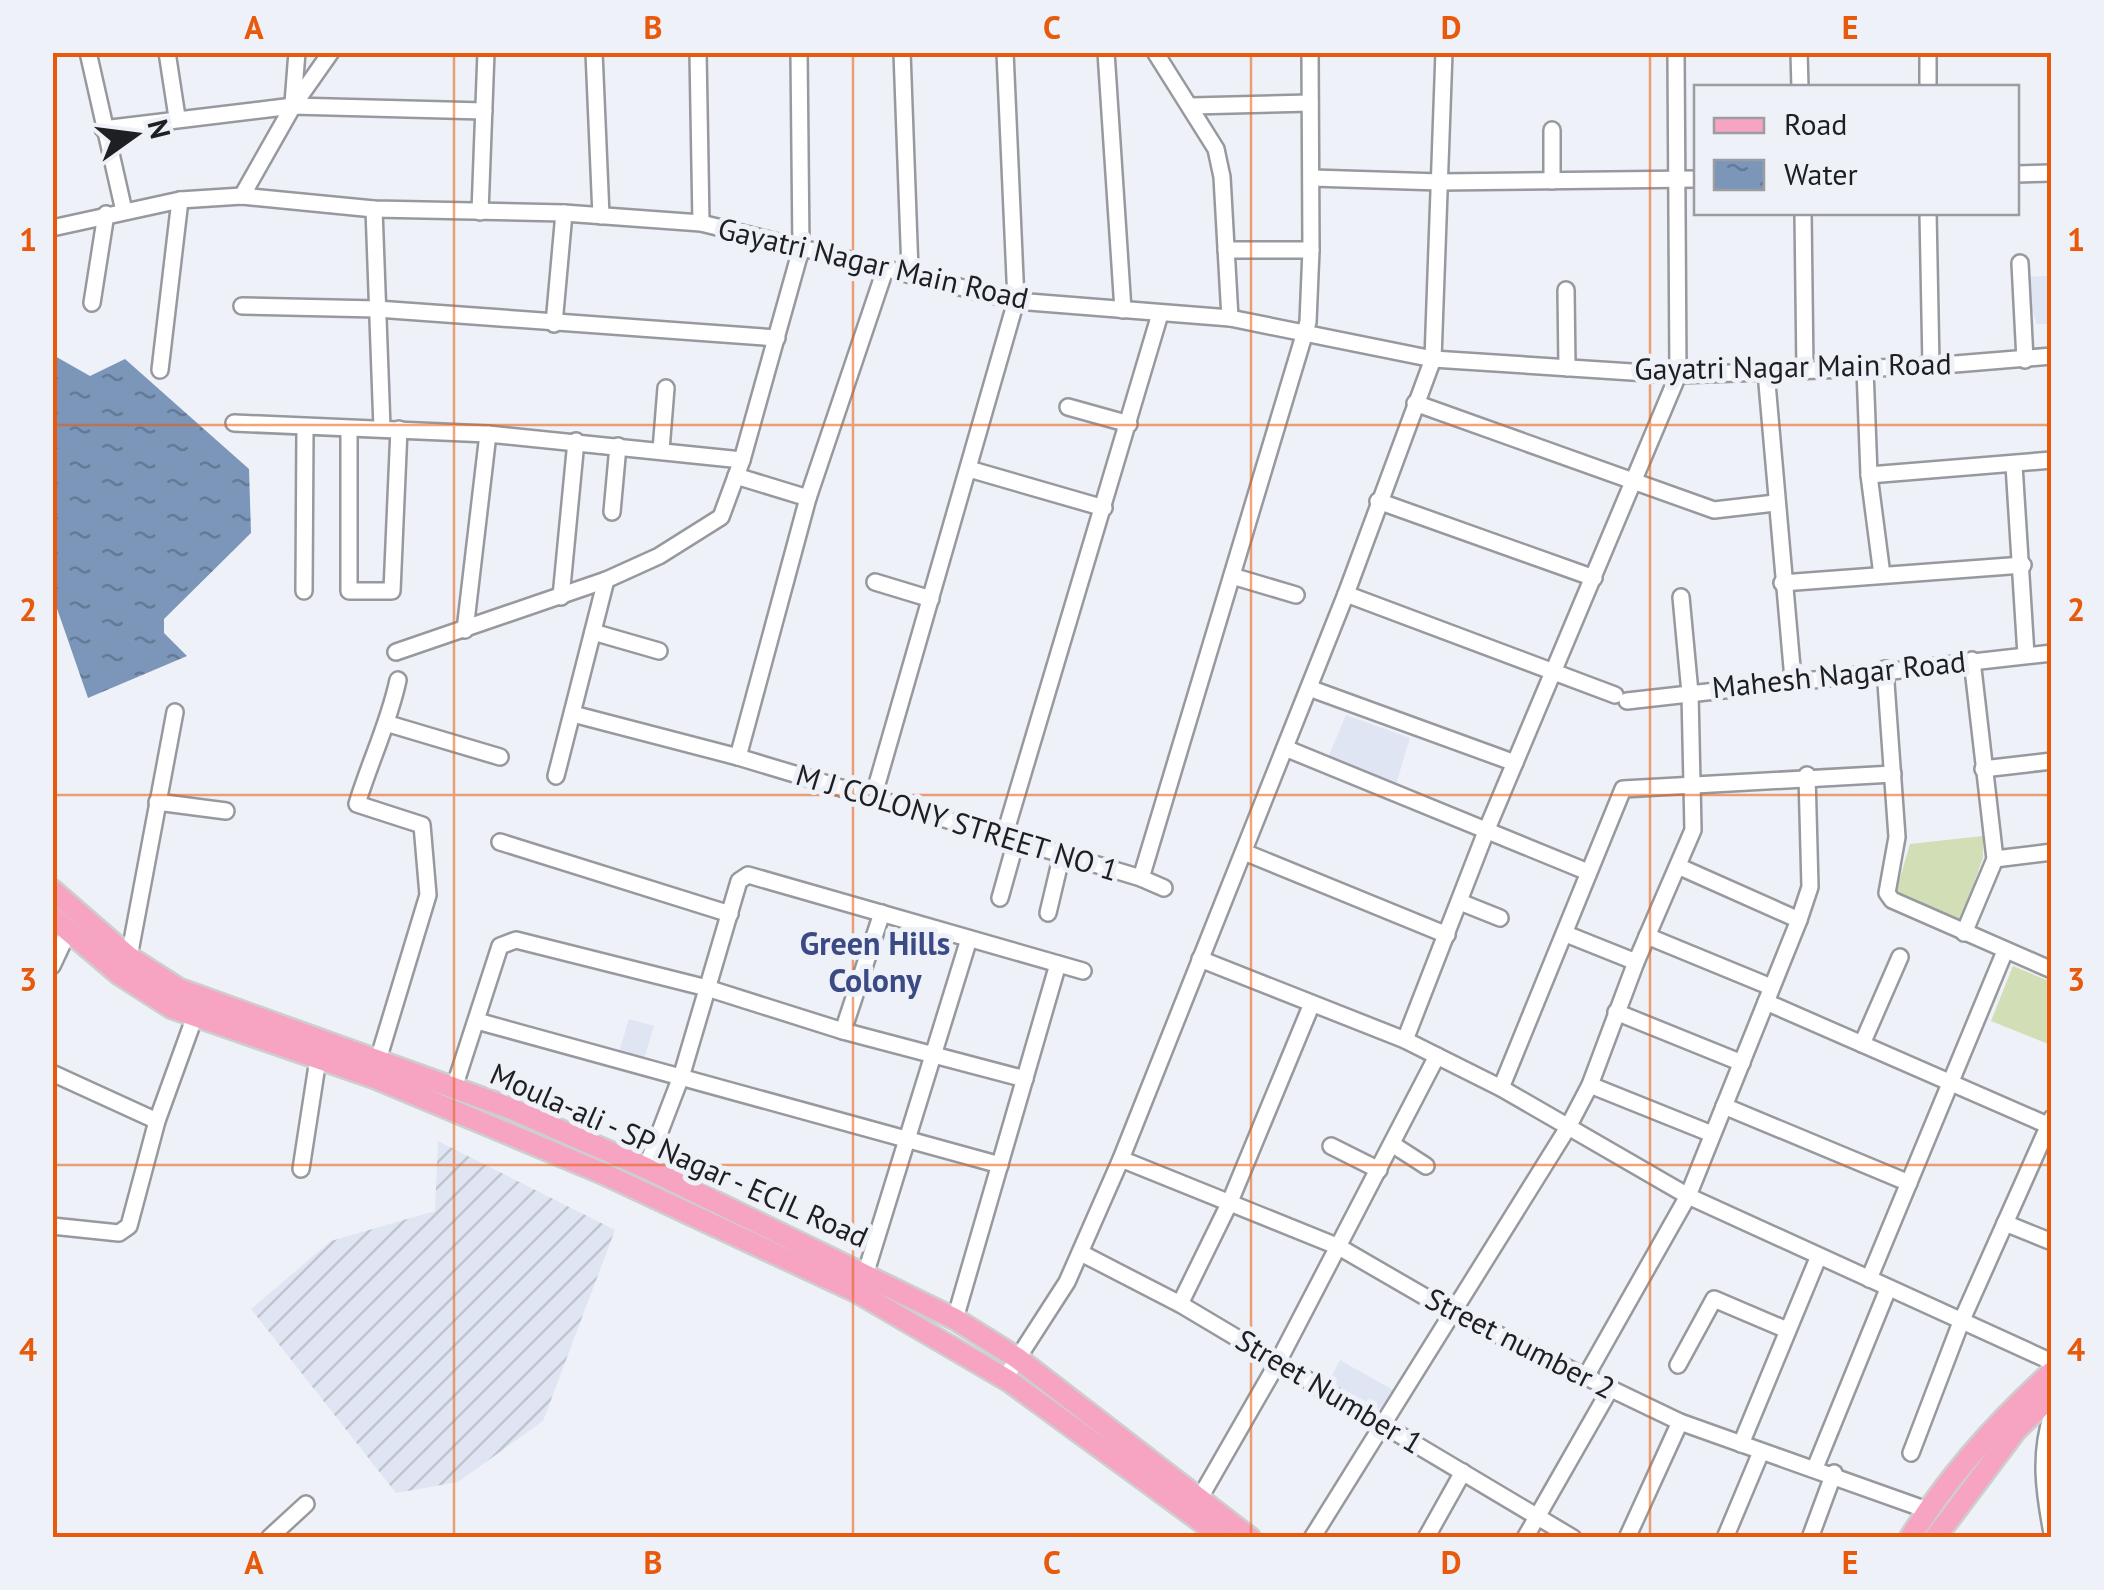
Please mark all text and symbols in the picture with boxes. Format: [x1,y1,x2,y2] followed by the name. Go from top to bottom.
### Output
[244,6,264,48] text: A
[644,6,662,48] text: B
[1043,6,1061,48] text: C
[1441,6,1461,48] text: D
[1842,6,1858,48] text: E
[85,85,185,185] north arrow
[1694,85,2019,215] legend
[1784,104,1848,143] text: Road
[140,115,180,142] text: N
[1784,154,1858,193] text: Water
[714,208,1032,317] street label: Gayatri Nagar Main Road
[19,218,37,260] text: 1
[2067,218,2085,260] text: 1
[1634,343,1952,388] street label: Gayatri Nagar Main Road
[19,588,37,630] text: 2
[2067,588,2085,630] text: 2
[1710,641,1968,706] street label: Mahesh Nagar Road
[792,754,1123,889] street label: M J COLONY STREET NO 1
[800,922,950,1001] district label: Green Hills Colony
[19,958,37,1000] text: 3
[2067,958,2085,1000] text: 3
[485,1054,875,1256] street label: Moula-ali - SP Nagar - ECIL Road
[1419,1278,1622,1407] street label: Street number 2
[1229,1320,1430,1462] street label: Street Number 1
[19,1328,37,1370] text: 4
[2067,1328,2085,1370] text: 4
[244,1541,264,1583] text: A
[644,1541,662,1583] text: B
[1043,1541,1061,1583] text: C
[1441,1541,1461,1583] text: D
[1842,1541,1858,1583] text: E

